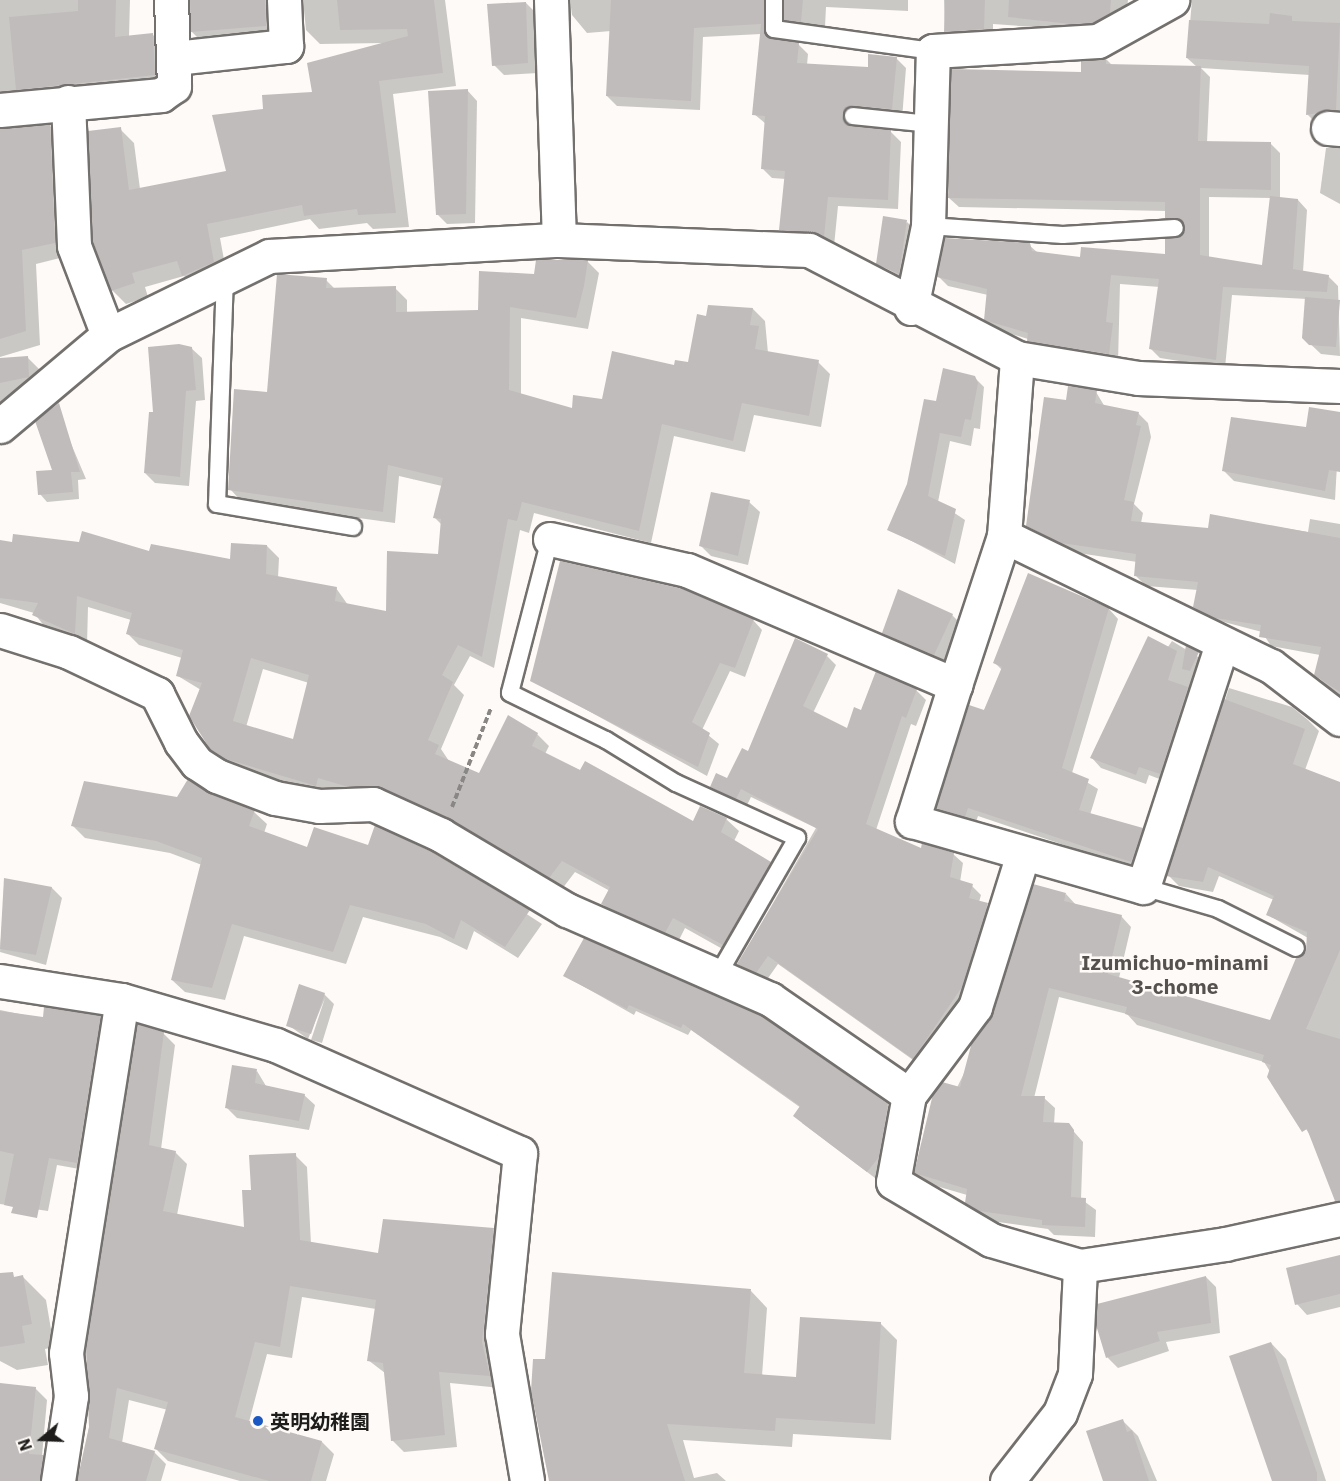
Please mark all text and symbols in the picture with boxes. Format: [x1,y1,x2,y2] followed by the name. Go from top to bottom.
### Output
[1081,949,1269,999] district label: Izumichuo-minami 3-chome
[12,1409,72,1469] north arrow
[270,1409,370,1433] place label: 英明幼稚園
[251,1414,265,1428] marker: 英明幼稚園
[14,1436,36,1454] text: N

